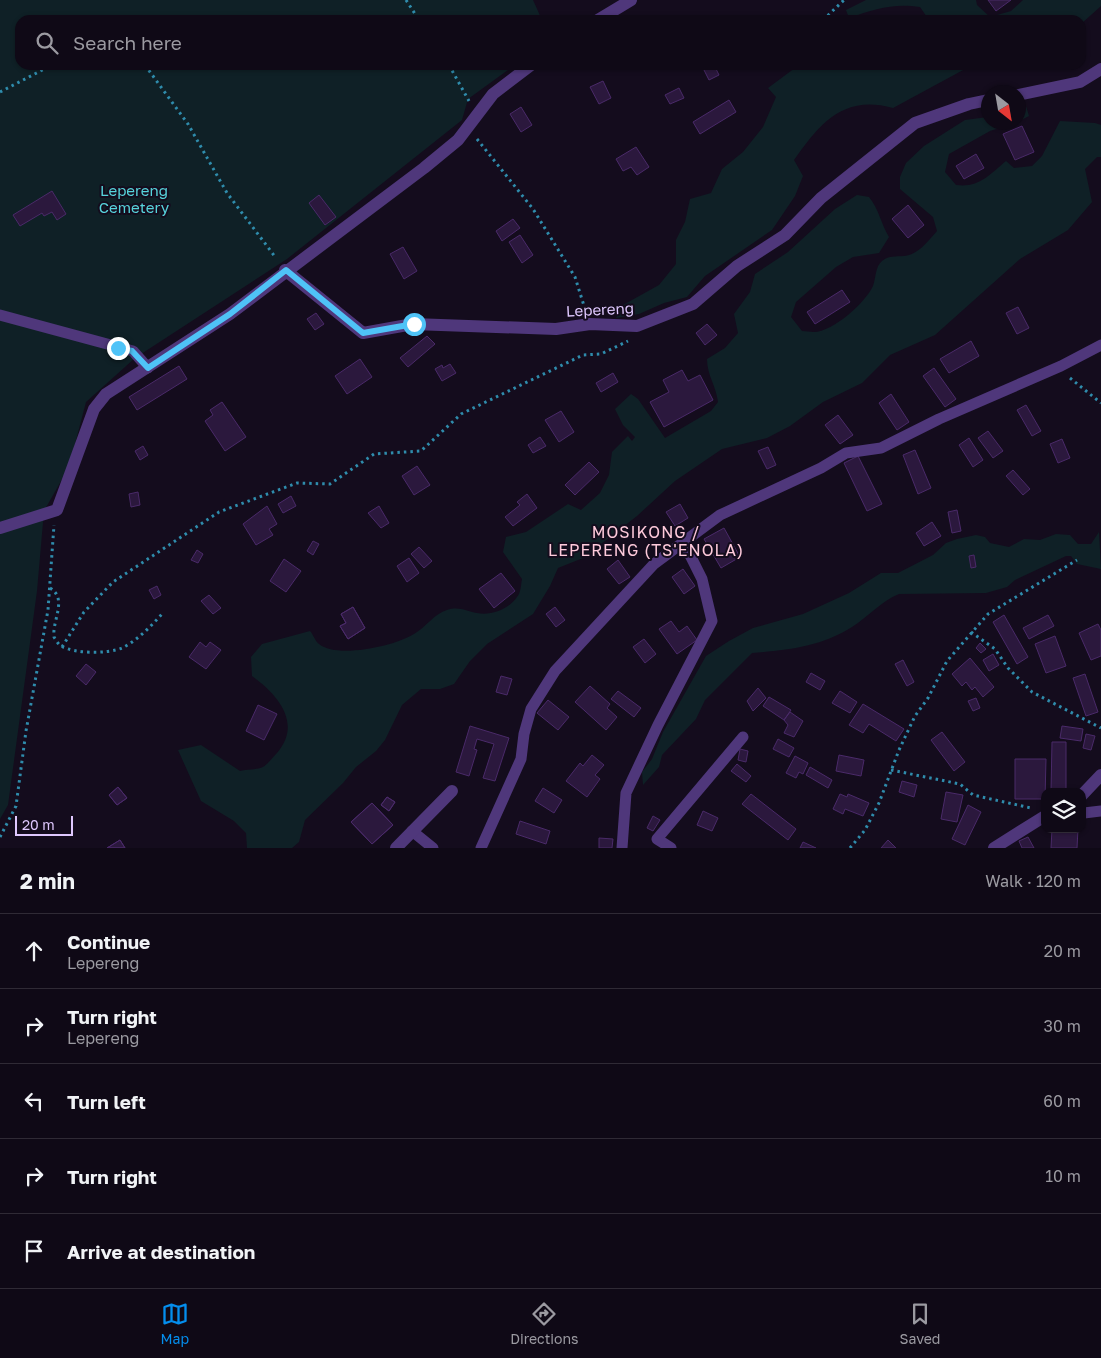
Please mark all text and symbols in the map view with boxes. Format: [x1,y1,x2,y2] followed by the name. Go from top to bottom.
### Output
[15,15,1086,70] search box
[33,29,61,57] icon: search
[73,31,182,54] text: Search here
[981,85,1026,130] north arrow
[99,181,170,216] park label: Lepereng Cemetery
[566,298,634,320] street label: Lepereng
[403,313,426,336] route start
[107,337,130,360] route end
[548,522,744,560] district label: MOSIKONG / LEPERENG (TS'ENOLA)
[1041,788,1086,833] map controls
[1041,788,1086,833] button: layers
[15,813,72,836] scale bar
[22,816,55,833] text: 20 m
[20,868,75,894] text: 2 min
[985,871,1081,891] text: Walk · 120 m
[67,930,150,953] text: Continue
[20,937,48,965] icon: ahead
[1044,941,1081,961] text: 20 m
[67,953,139,973] text: Lepereng
[67,1005,157,1028] text: Turn right
[20,1012,48,1040] icon: right
[1044,1016,1081,1036] text: 30 m
[67,1028,139,1048] text: Lepereng
[20,1087,48,1115] icon: left
[67,1090,146,1113] text: Turn left
[1043,1091,1081,1111] text: 60 m
[20,1162,48,1190] icon: right
[67,1165,157,1188] text: Turn right
[1045,1166,1081,1186] text: 10 m
[20,1237,48,1265] icon: arrive
[67,1240,255,1263] text: Arrive at destination
[161,1300,189,1347] tab: Map
[510,1300,579,1347] tab: Directions
[900,1300,940,1347] tab: Saved

